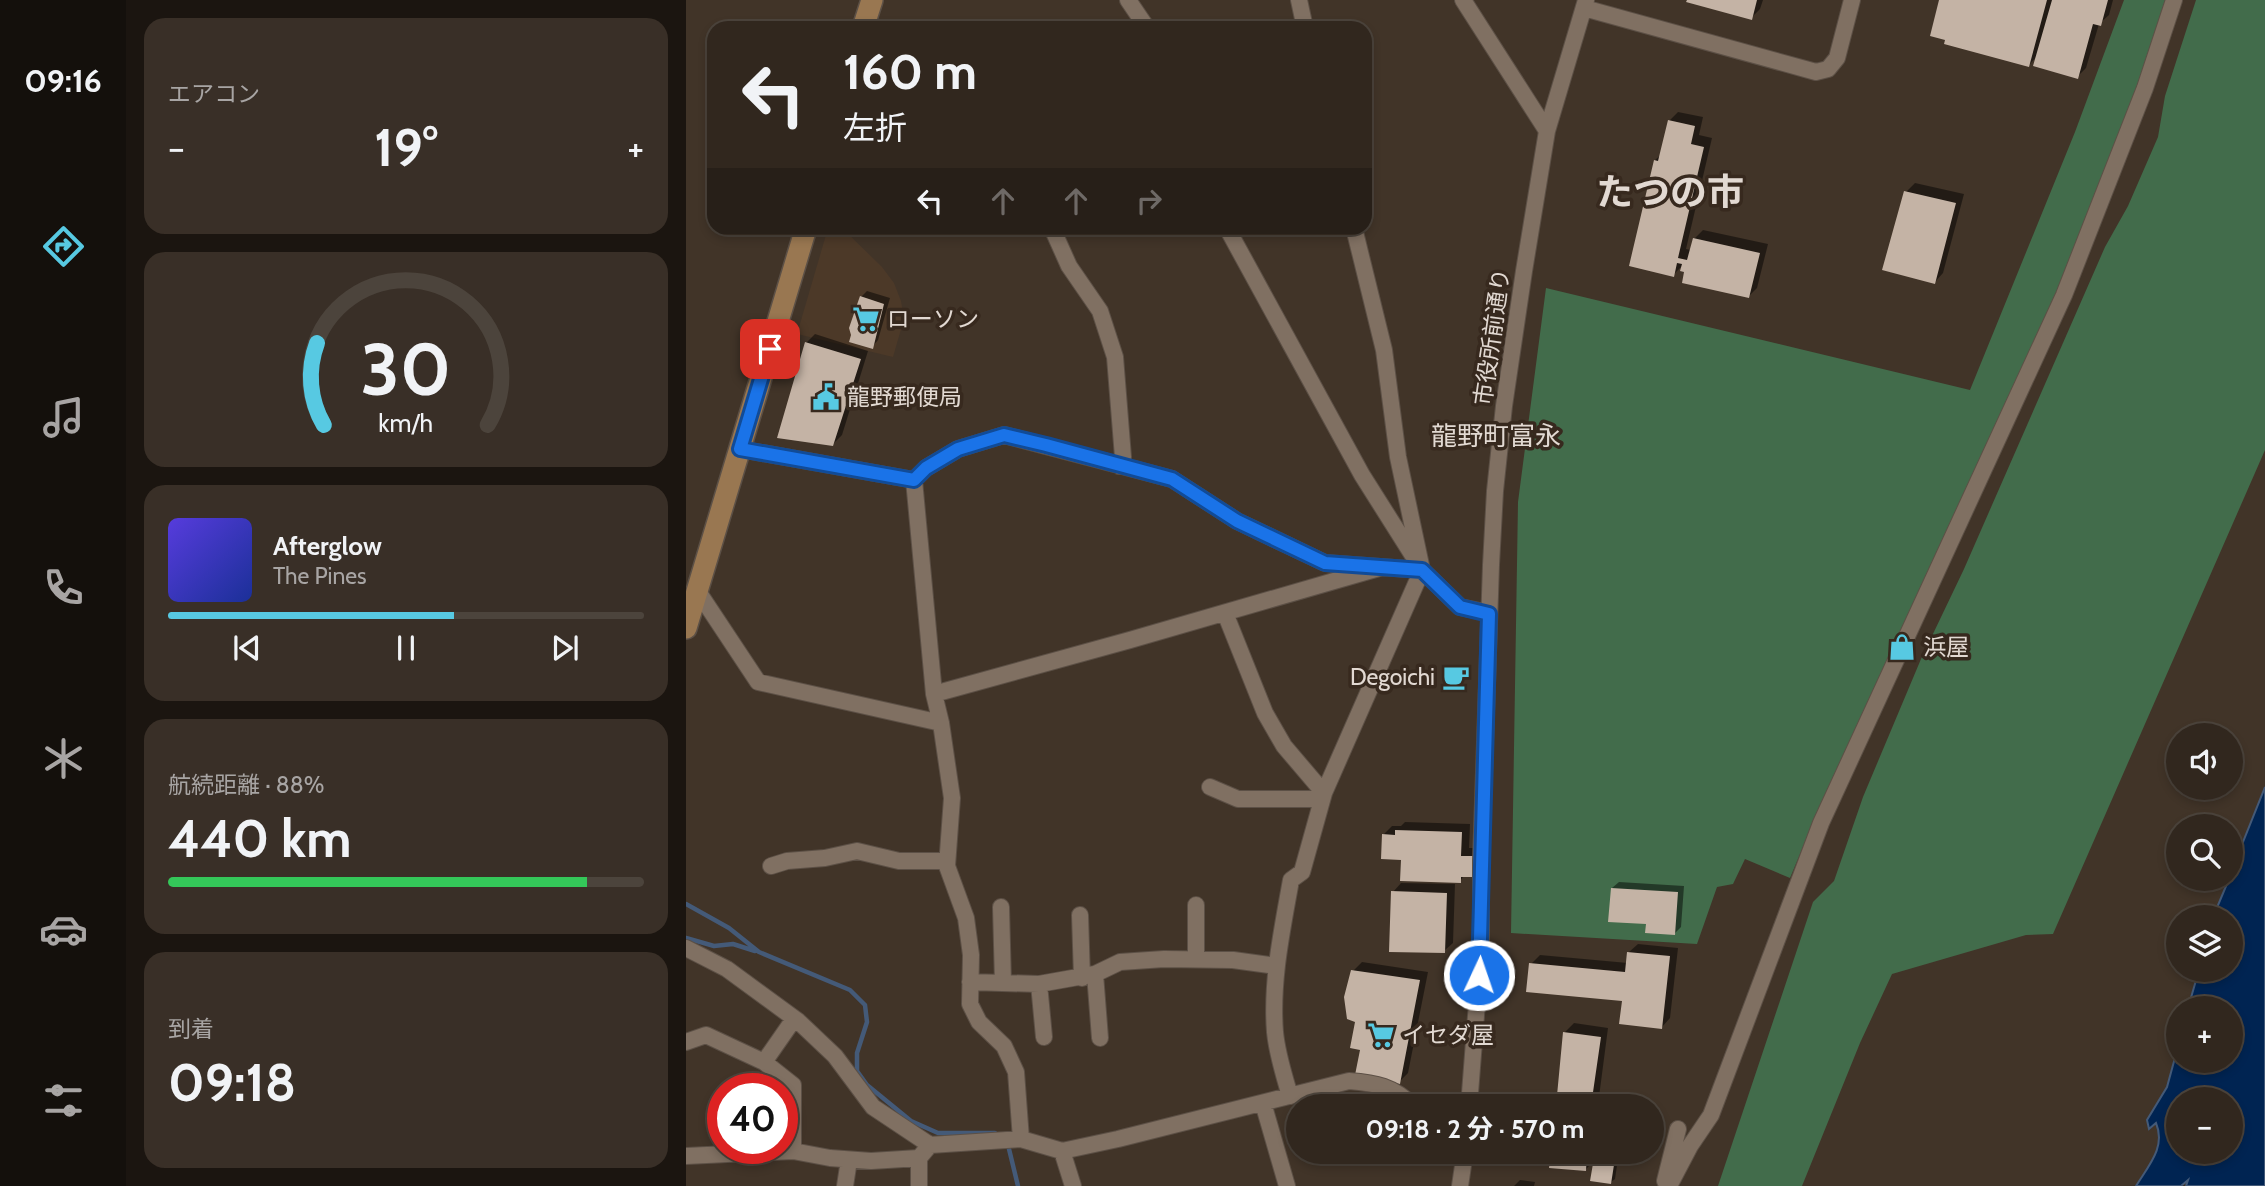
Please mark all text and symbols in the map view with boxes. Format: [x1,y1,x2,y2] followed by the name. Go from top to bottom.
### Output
[843,42,977,101] text: 160 m
[728,49,819,140] icon: left
[24,61,102,100] text: 09:16
[168,80,260,108] text: エアコン
[843,108,907,147] text: 左折
[374,116,438,179] text: 19°
[168,124,185,171] text: −
[627,124,644,171] text: +
[1596,169,1744,214] district label: たつの市
[911,182,949,220] icon: left
[984,182,1022,220] icon: ahead
[1057,182,1095,220] icon: ahead
[1130,182,1168,220] icon: right
[39,222,88,271] icon: directions
[1469,267,1515,407] street label: 市役所前通り
[851,304,881,334] supermarket icon: ローソン
[887,305,979,333] place label: ローソン
[740,319,800,379] pin
[361,326,451,414] text: 30
[751,330,789,368] icon: arrive
[811,382,841,412] public building icon: 龍野郵便局
[847,383,962,411] place label: 龍野郵便局
[39,393,88,442] icon: music
[379,408,433,438] text: km/h
[1431,420,1561,452] district label: 龍野町富永
[273,530,382,562] text: Afterglow
[273,562,367,590] text: The Pines
[39,563,88,612] icon: phone
[228,629,266,667] icon: previous
[387,629,425,667] icon: pause
[546,629,584,667] icon: next
[1887,632,1917,662] shop icon: 浜屋
[1923,633,1969,661] place label: 浜屋
[1441,662,1471,692] cafe icon: Degoichi
[1350,663,1435,691] place label: Degoichi
[2166,723,2243,1164] map controls
[2166,723,2243,800] button: sound
[39,734,88,783] icon: climate
[168,771,324,799] text: 航続距離 · 88%
[168,807,351,870] text: 440 km
[2166,814,2243,891] button: search
[39,905,88,954] icon: car
[2166,905,2243,982] button: layers
[1442,938,1516,1012] position arrow
[2166,996,2243,1073] button: +
[168,1015,214,1043] text: 到着
[1366,1020,1396,1050] supermarket icon: イセダ屋
[1402,1021,1494,1049] place label: イセダ屋
[168,1051,296,1114] text: 09:18
[707,1073,798,1164] speed limit sign: 40
[39,1076,88,1125] icon: filters
[2166,1087,2243,1164] button: −
[1366,1113,1584,1145] text: 09:18 · 2 分 · 570 m

